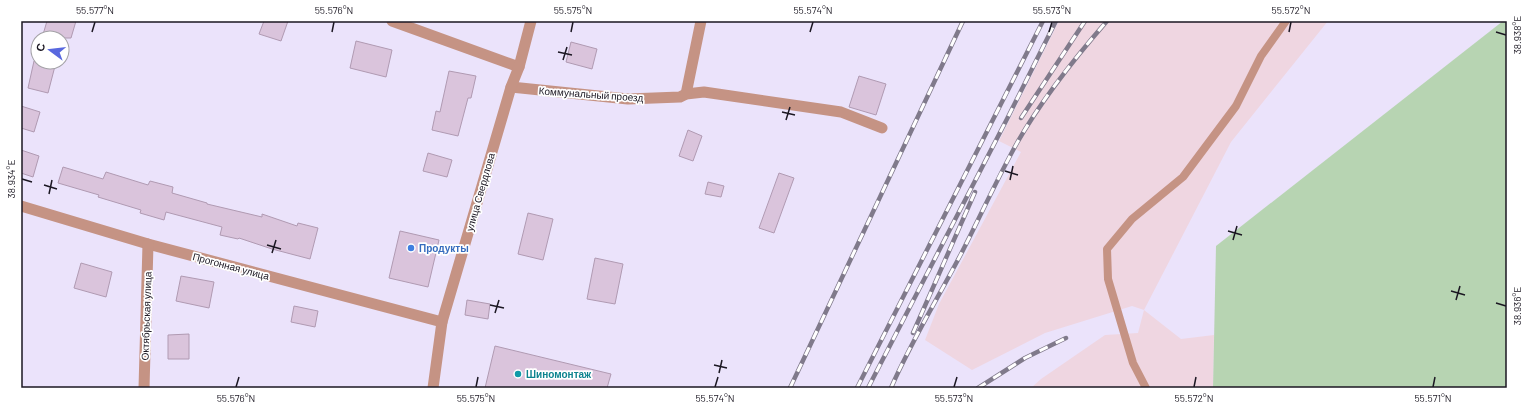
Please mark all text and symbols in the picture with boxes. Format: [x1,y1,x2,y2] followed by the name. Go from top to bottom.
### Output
[76,4,114,16] text: 55.577°N
[315,4,353,16] text: 55.576°N
[554,4,592,16] text: 55.575°N
[793,4,833,16] text: 55.574°N
[1033,4,1071,16] text: 55.573°N
[1272,4,1310,16] text: 55.572°N
[1511,16,1523,54] text: 38.938°E
[30,30,70,70] north arrow
[33,42,47,53] text: С
[538,84,644,104] street label: Коммунальный проезд
[463,151,497,233] street label: улица Свердлова
[5,160,17,198] text: 38.934°E
[419,242,469,254] place label: Продукты
[406,243,416,253] marker: Продукты
[191,250,271,282] street label: Прогонная улица
[138,271,154,361] street label: Октябрьская улица
[1511,287,1523,325] text: 38.936°E
[526,368,592,380] place label: Шиномонтаж
[513,369,523,379] marker: Шиномонтаж
[217,392,255,404] text: 55.576°N
[457,392,495,404] text: 55.575°N
[695,392,735,404] text: 55.574°N
[935,392,973,404] text: 55.573°N
[1175,392,1213,404] text: 55.572°N
[1414,392,1452,404] text: 55.571°N

